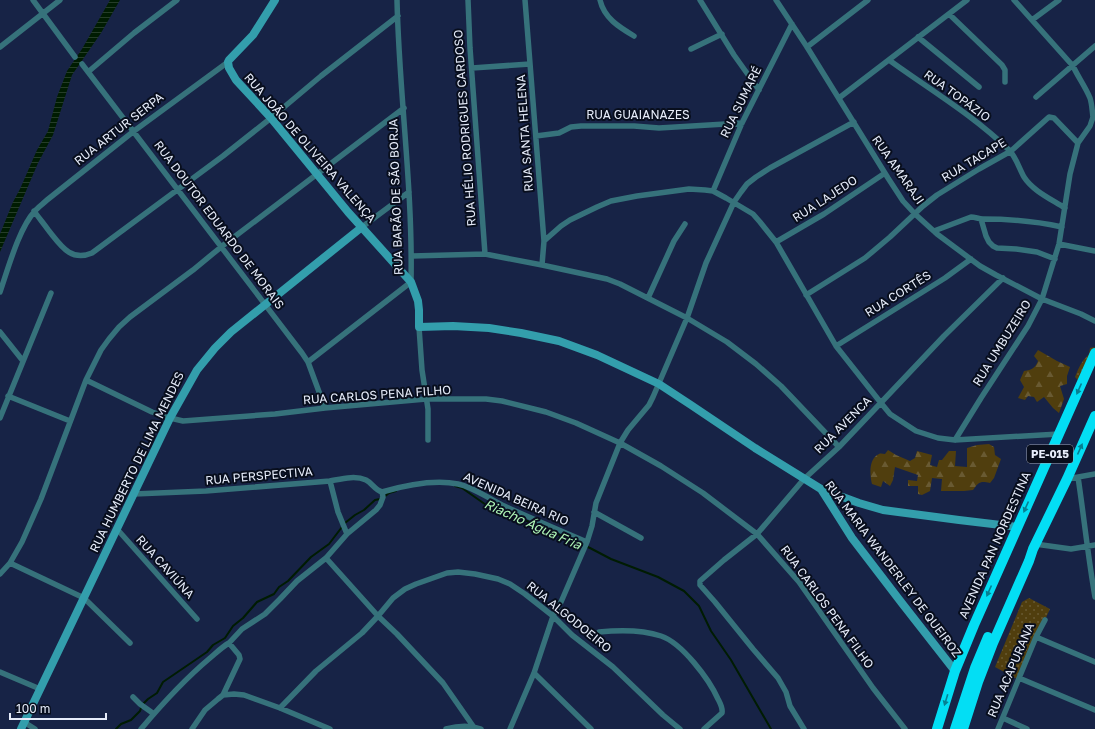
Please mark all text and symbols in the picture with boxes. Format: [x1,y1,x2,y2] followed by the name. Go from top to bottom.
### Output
[450,29,479,227] street label: RUA HÉLIO RODRIGUES CARDOSO
[717,64,764,140] street label: RUA SUMARÉ
[921,66,993,125] street label: RUA TOPÁZIO
[241,70,379,226] street label: RUA JOÃO DE OLIVEIRA VALENÇA
[513,74,536,192] street label: RUA SANTA HELENA
[71,89,166,168] street label: RUA ARTUR SERPA
[586,107,690,122] street label: RUA GUAIANAZES
[385,119,406,275] street label: RUA BARÃO DE SÃO BORJA
[869,132,928,207] street label: RUA AMARAJI
[939,134,1009,185] street label: RUA TACAPE
[151,138,288,312] street label: RUA DOUTOR EDUARDO DE MORAIS
[790,172,860,225] street label: RUA LAJEDO
[862,267,934,320] street label: RUA CORTÊS
[969,297,1034,389] street label: RUA UMBUZEIRO
[86,369,187,555] street label: RUA HUMBERTO DE LIMA MENDES
[302,382,452,407] street label: RUA CARLOS PENA FILHO
[1076,383,1082,394] one-way arrow
[811,393,874,456] street label: RUA AVENCA
[1077,443,1084,455] one-way arrow
[1027,445,1073,463] road number: PE-015
[205,463,313,488] street label: RUA PERSPECTIVA
[461,469,571,529] street label: AVENIDA BEIRA RIO
[955,469,1034,621] street label: AVENIDA PAN NORDESTINA
[822,477,965,660] street label: RUA MARIA WANDERLEY DE QUEIROZ
[482,495,585,553] water label: Riacho Água Fria
[1023,502,1029,514] one-way arrow
[133,532,198,601] street label: RUA CAVIÚNA
[778,542,877,671] street label: RUA CARLOS PENA FILHO
[524,578,615,655] street label: RUA ALGODOEIRO
[986,586,992,597] one-way arrow
[984,620,1037,719] street label: RUA ACAPURANA
[943,694,949,706] one-way arrow
[10,695,106,721] scale bar
[16,701,50,716] text: 100 m

